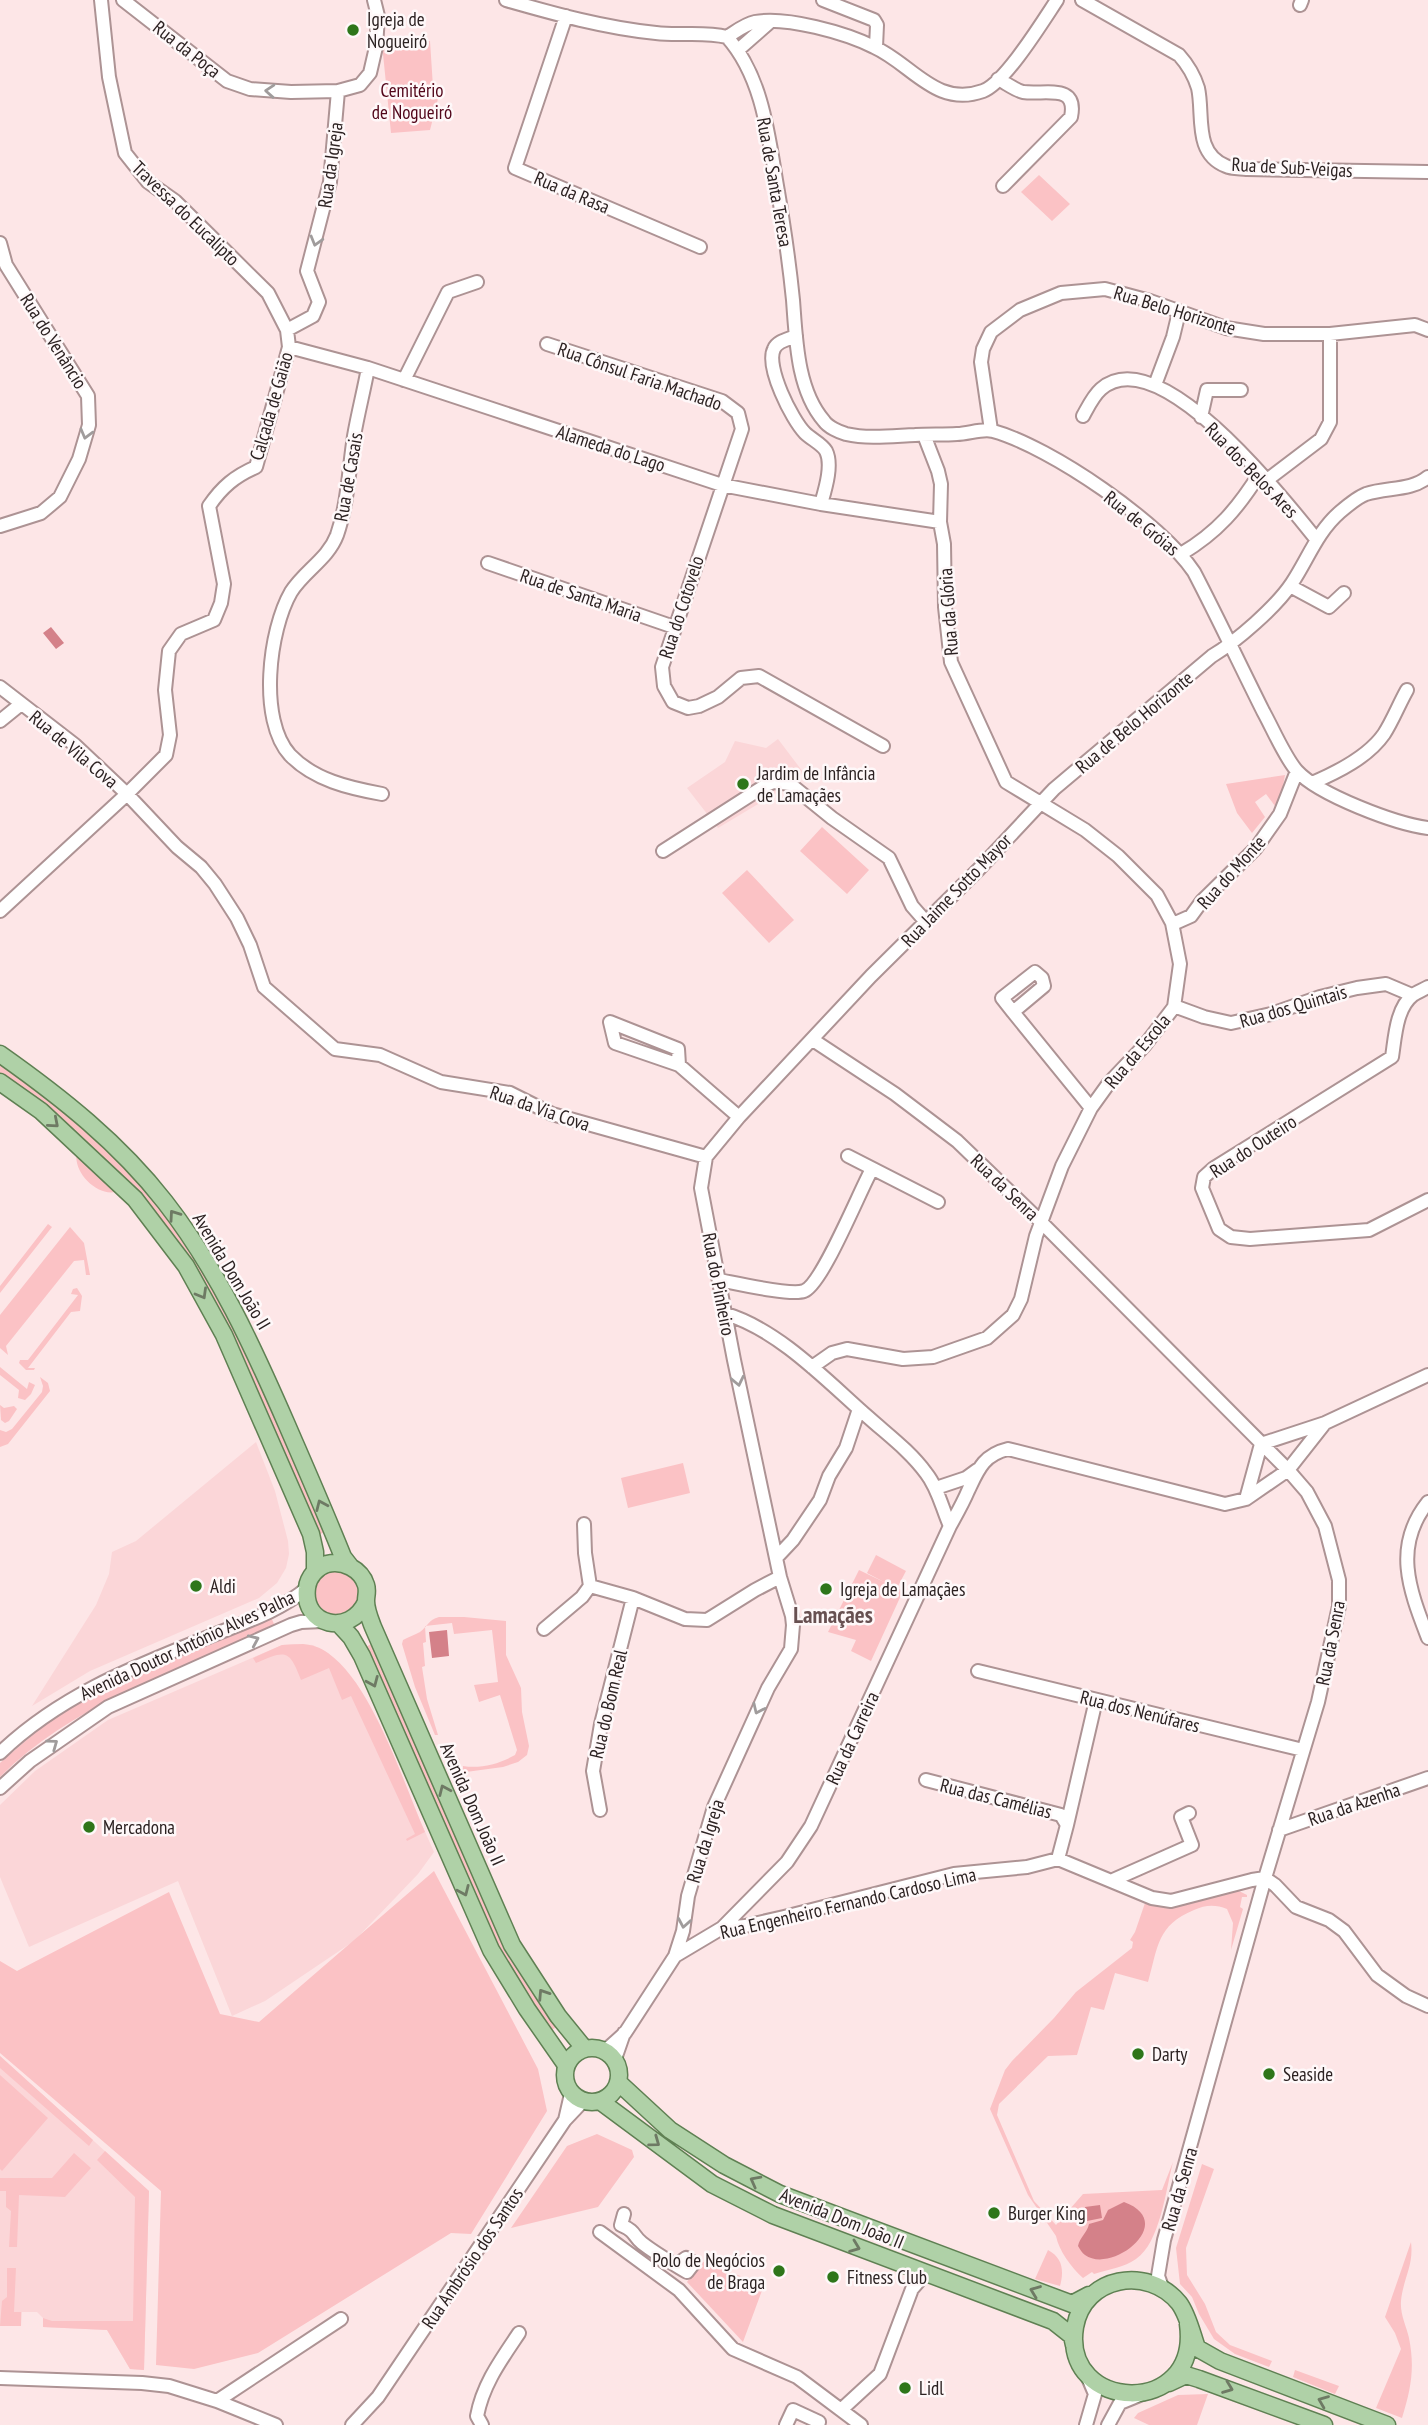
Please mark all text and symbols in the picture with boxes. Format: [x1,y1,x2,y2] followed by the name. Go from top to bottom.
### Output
[367,7,427,53] place label: Igreja de Nogueiró
[148,15,226,83] street label: Rua da Poça
[345,22,361,38] marker: Igreja de Nogueiró
[372,78,452,124] park label: Cemitério de Nogueiró
[264,84,275,99] one-way arrow
[752,115,798,249] street label: Rua de Santa Teresa
[312,121,348,209] street label: Rua da Igreja
[1231,152,1353,182] street label: Rua de Sub-Veigas
[127,155,245,271] street label: Travessa do Eucalipto
[531,165,613,219] street label: Rua da Rasa
[310,235,324,247] one-way arrow
[1111,280,1239,340] street label: Rua Belo Horizonte
[15,289,93,393] street label: Rua do Venâncio
[555,337,725,415] street label: Rua Cônsul Faria Machado
[244,349,298,463] street label: Calçada de Gaião
[1200,417,1304,523] street label: Rua dos Belos Ares
[553,419,669,477] street label: Alameda do Lago
[80,427,94,439] one-way arrow
[328,431,368,523] street label: Rua de Casais
[1099,485,1185,561] street label: Rua de Gróias
[653,553,709,661] street label: Rua do Cotovelo
[517,563,645,627] street label: Rua de Santa Maria
[933,567,963,657] street label: Rua da Glória
[1070,666,1198,778] street label: Rua de Belo Horizonte
[25,705,123,793] street label: Rua de Vila Cova
[756,761,875,807] place label: Jardim de Infância de Lamaçães
[735,776,751,792] marker: Jardim de Infância de Lamaçães
[896,828,1017,952] street label: Rua Jaime Sotto Mayor
[1192,830,1270,914] street label: Rua do Monte
[1237,979,1349,1033] street label: Rua dos Quintais
[1099,1009,1175,1093] street label: Rua da Escola
[487,1080,593,1136] street label: Rua da Via Cova
[1205,1109,1301,1183] street label: Rua do Outeiro
[46,1115,59,1127] one-way arrow
[966,1149,1044,1225] street label: Rua da Senra
[188,1208,276,1334] street label: Avenida Dom João II
[170,1210,183,1223] one-way arrow
[697,1231,741,1337] street label: Rua do Pinheiro
[194,1287,207,1300] one-way arrow
[730,1375,745,1387] one-way arrow
[315,1499,329,1512] one-way arrow
[210,1574,236,1598] place label: Aldi
[840,1577,965,1601] place label: Igreja de Lamaçães
[188,1578,204,1594] marker: Aldi
[818,1581,834,1597] marker: Igreja de Lamaçães
[76,1585,298,1705] street label: Avenida Doutor António Alves Palha
[1310,1599,1350,1687] street label: Rua da Senra
[793,1600,873,1629] district label: Lamaçães
[247,1634,259,1648] one-way arrow
[584,1647,632,1761] street label: Rua do Bom Real
[365,1676,379,1688] one-way arrow
[1078,1685,1202,1737] street label: Rua dos Nenúfares
[820,1688,884,1788] street label: Rua da Carreira
[753,1702,767,1714] one-way arrow
[435,1739,511,1869] street label: Avenida Dom João II
[45,1740,58,1752] one-way arrow
[938,1773,1054,1823] street label: Rua das Camélias
[1305,1777,1403,1831] street label: Rua da Azenha
[438,1784,452,1797] one-way arrow
[681,1796,729,1886] street label: Rua da Igreja
[103,1815,175,1839] place label: Mercadona
[81,1819,97,1835] marker: Mercadona
[718,1862,978,1944] street label: Rua Engenheiro Fernando Cardoso Lima
[456,1884,470,1896] one-way arrow
[677,1917,692,1929] one-way arrow
[539,1989,552,2002] one-way arrow
[1152,2042,1188,2066] place label: Darty
[1130,2046,1146,2062] marker: Darty
[1283,2062,1333,2086] place label: Seaside
[1261,2066,1277,2082] marker: Seaside
[647,2134,660,2146] one-way arrow
[1156,2144,1202,2234] street label: Rua da Senra
[750,2176,762,2190] one-way arrow
[776,2182,908,2254] street label: Avenida Dom João II
[416,2183,528,2333] street label: Rua Ambrósio dos Santos
[1008,2201,1086,2225] place label: Burger King
[986,2205,1002,2221] marker: Burger King
[849,2238,861,2252] one-way arrow
[652,2248,765,2294] place label: Polo de Negócios de Braga
[771,2263,787,2279] marker: Polo de Negócios de Braga
[847,2265,927,2289] place label: Fitness Club
[825,2269,841,2285] marker: Fitness Club
[1030,2285,1042,2299] one-way arrow
[919,2376,944,2400] place label: Lidl
[897,2380,913,2396] marker: Lidl
[1221,2380,1233,2394] one-way arrow
[1318,2395,1330,2409] one-way arrow

